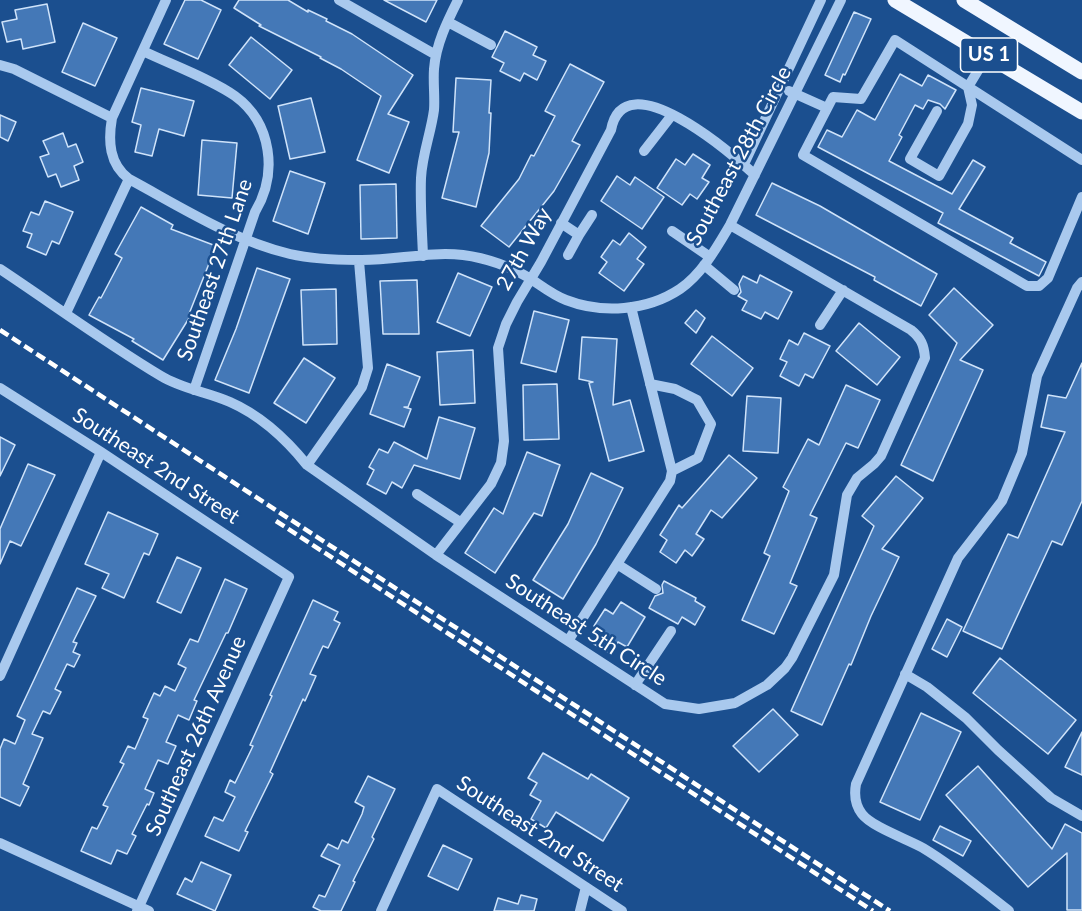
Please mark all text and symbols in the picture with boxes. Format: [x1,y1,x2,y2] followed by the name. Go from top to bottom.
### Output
[960,38,1018,72] road number: US 1
[681,62,797,250] street label: Southeast 28th Circle
[172,176,258,364] street label: Southeast 27th Lane
[491,203,557,295] street label: 27th Way
[68,403,244,529] street label: Southeast 2nd Street
[501,569,671,691] street label: Southeast 5th Circle
[141,632,251,840] street label: Southeast 26th Avenue
[452,771,628,897] street label: Southeast 2nd Street

